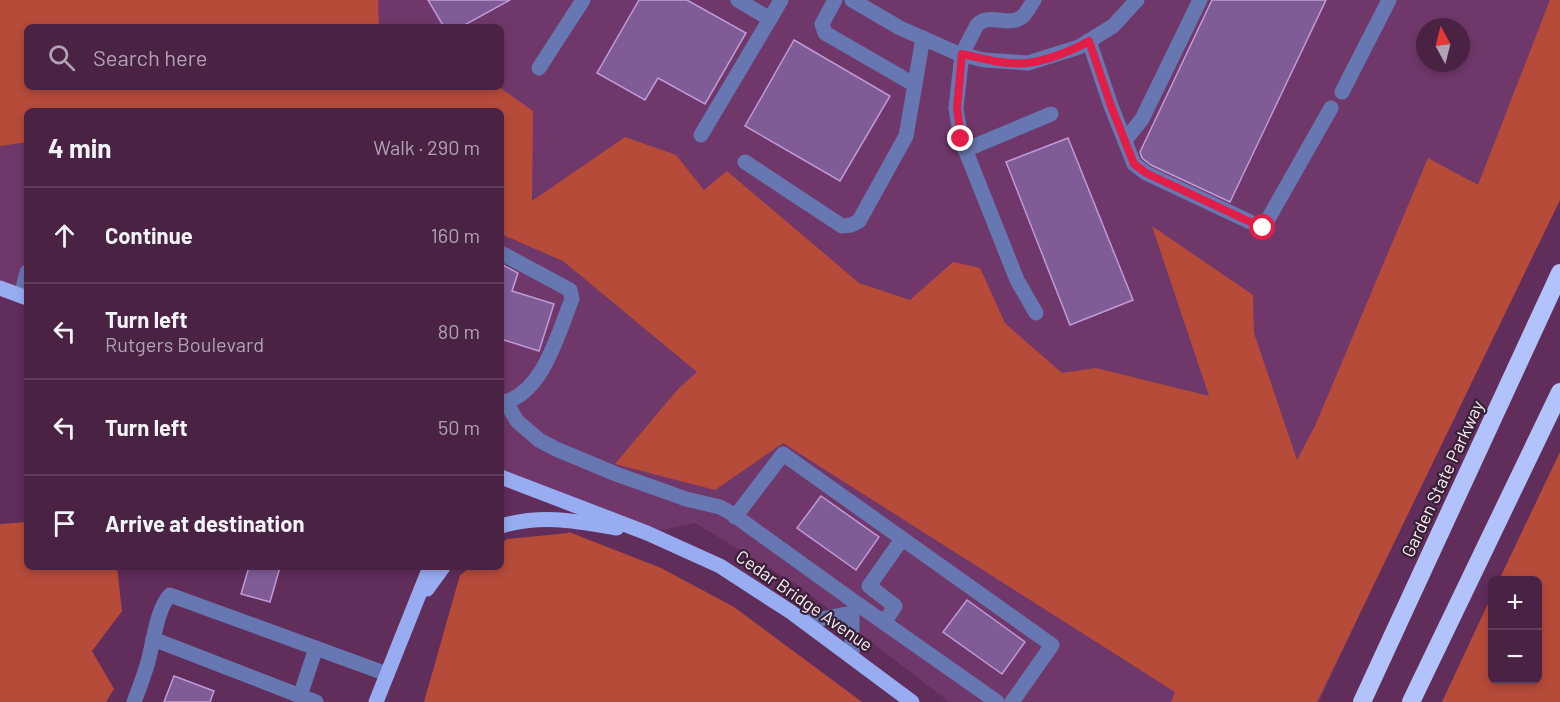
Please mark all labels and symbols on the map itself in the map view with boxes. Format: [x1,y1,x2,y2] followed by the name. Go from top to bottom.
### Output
[1416,18,1470,72] north arrow
[947,125,973,151] route end
[1249,214,1275,240] route start
[1396,397,1488,560] street label: Garden State Parkway
[732,545,877,656] street label: Cedar Bridge Avenue

